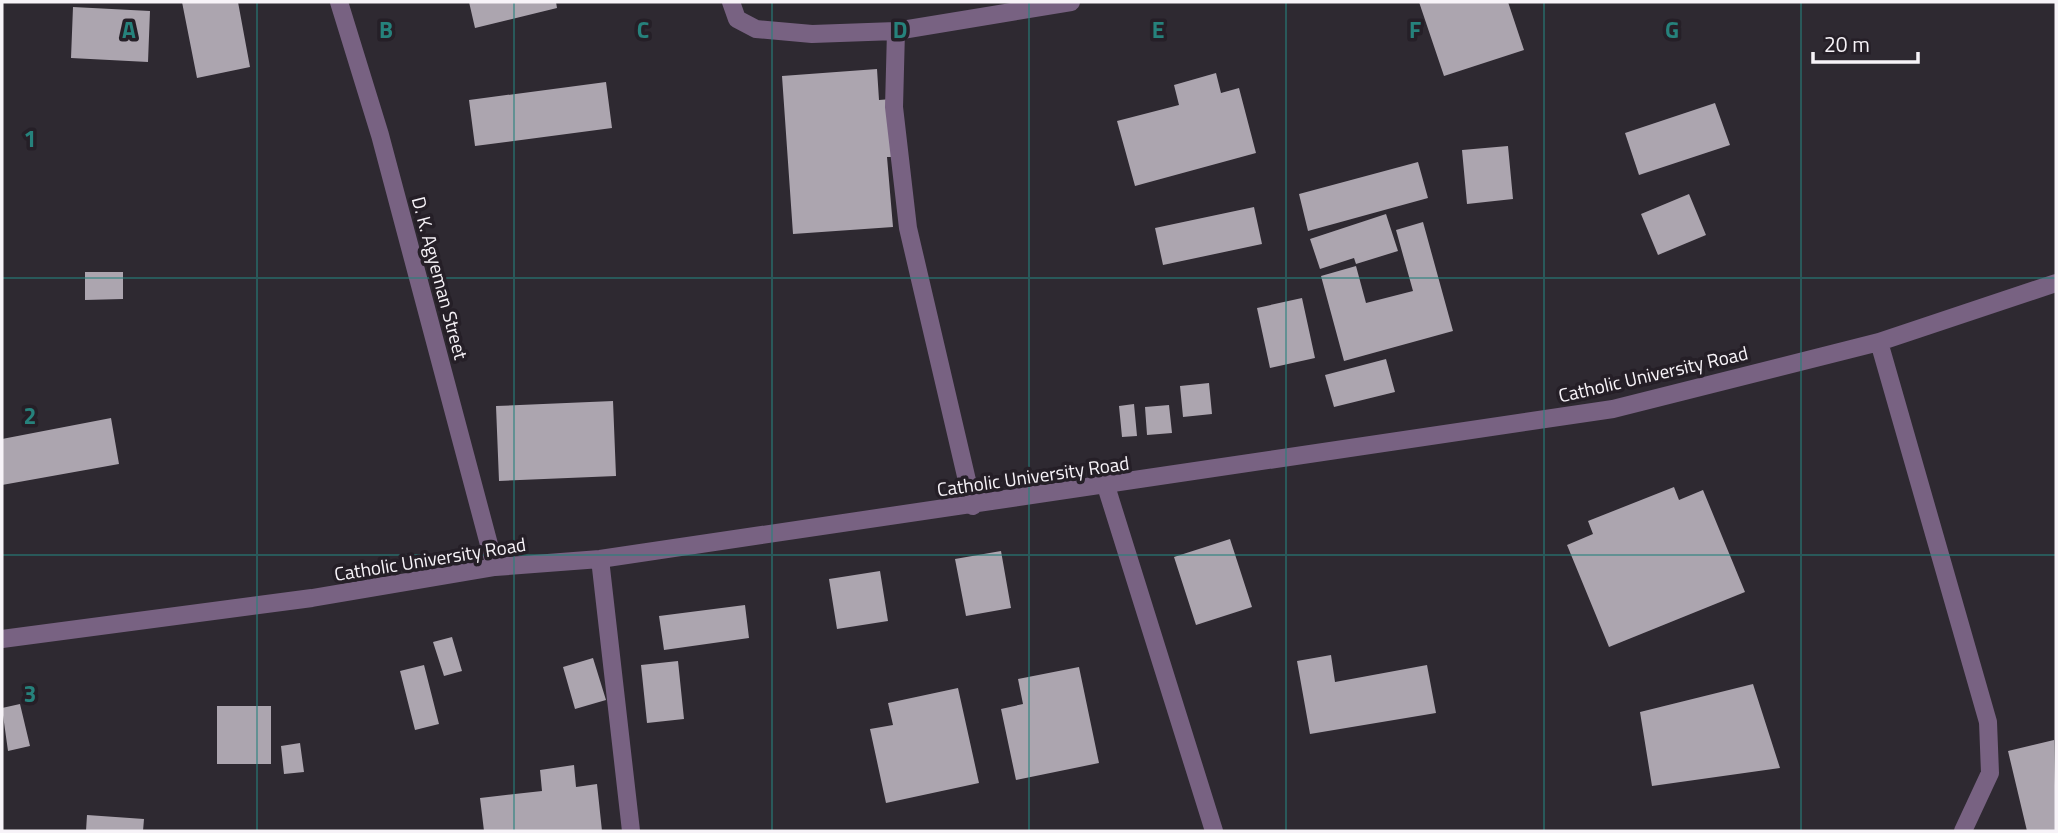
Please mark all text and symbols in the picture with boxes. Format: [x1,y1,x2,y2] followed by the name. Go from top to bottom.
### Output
[122,12,136,47] text: A
[379,12,393,47] text: B
[637,12,649,47] text: C
[893,12,907,47] text: D
[1152,12,1164,47] text: E
[1409,12,1421,47] text: F
[1665,12,1679,47] text: G
[1813,21,1918,65] scale bar
[1824,28,1870,60] text: 20 m
[24,121,36,156] text: 1
[405,193,476,363] street label: D. K. Agyeman Street
[1555,338,1751,409] street label: Catholic University Road
[24,398,36,433] text: 2
[935,448,1131,503] street label: Catholic University Road
[332,529,528,588] street label: Catholic University Road
[24,676,36,711] text: 3

